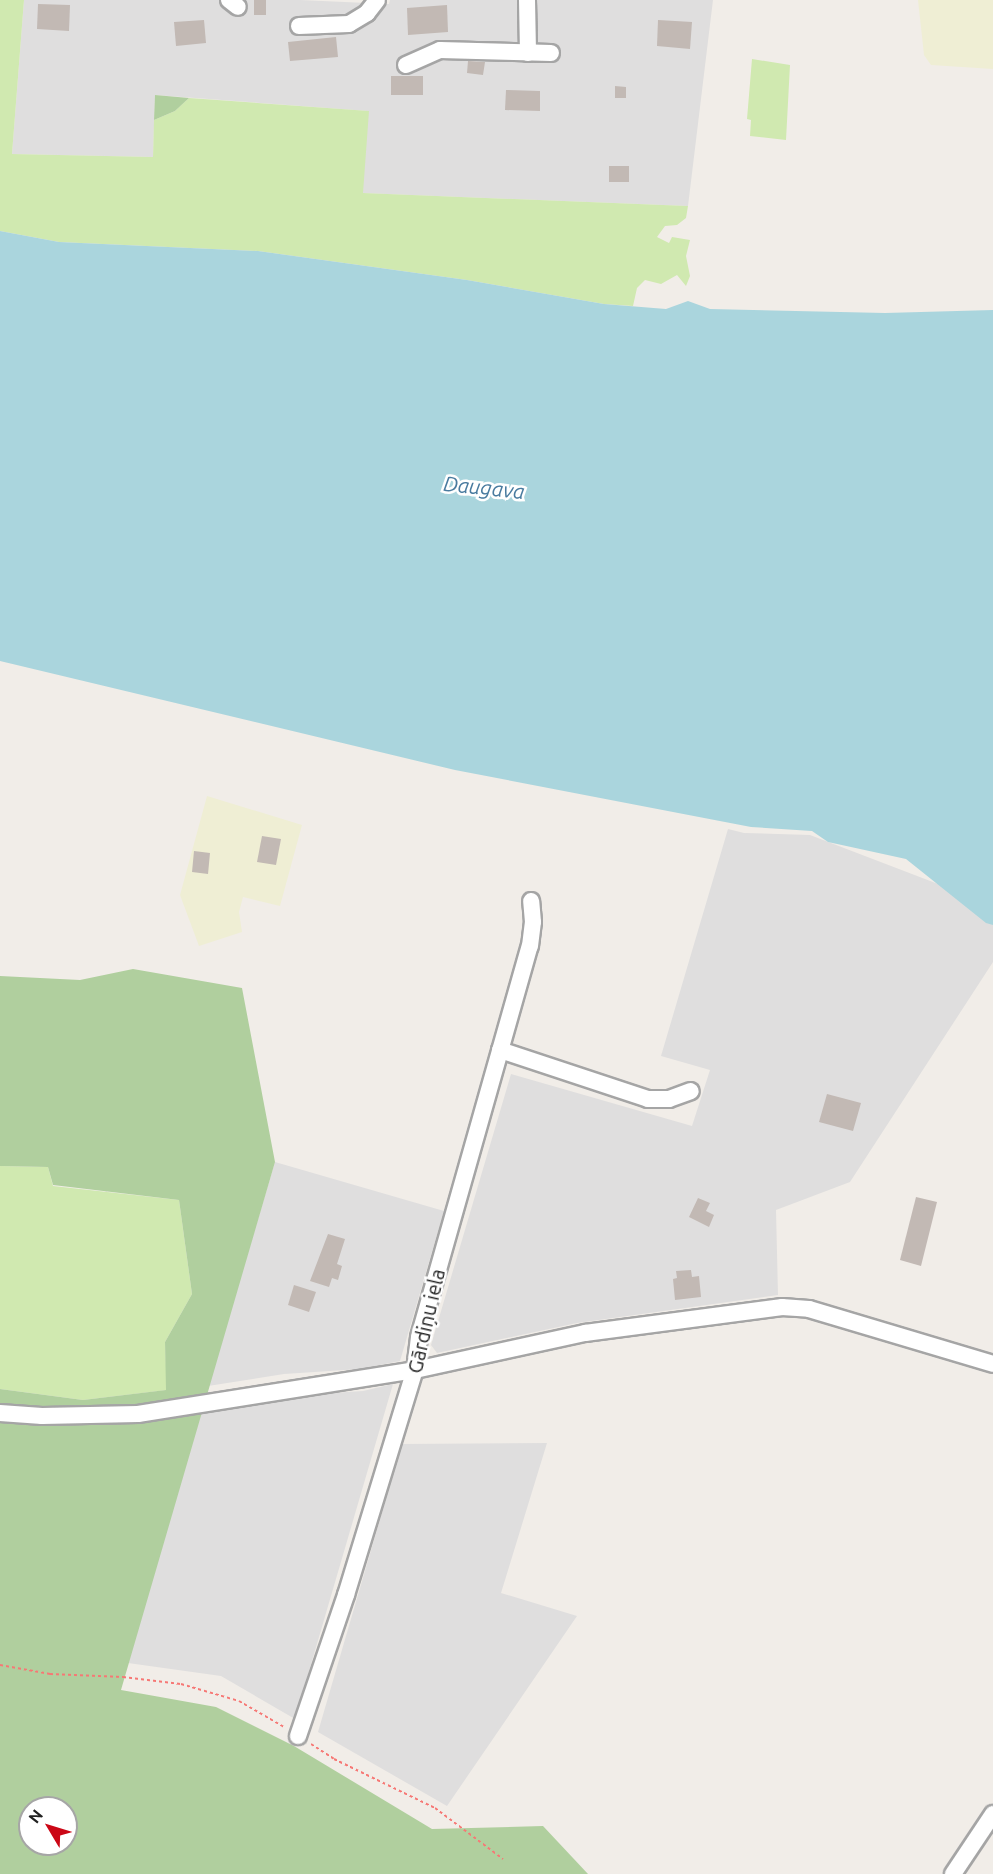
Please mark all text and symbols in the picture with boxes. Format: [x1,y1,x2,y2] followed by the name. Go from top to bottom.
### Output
[442,470,526,504] water label: Daugava
[402,1266,450,1376] street label: Gārdiņu iela
[18,1796,78,1856] north arrow
[25,1806,46,1826] text: N

